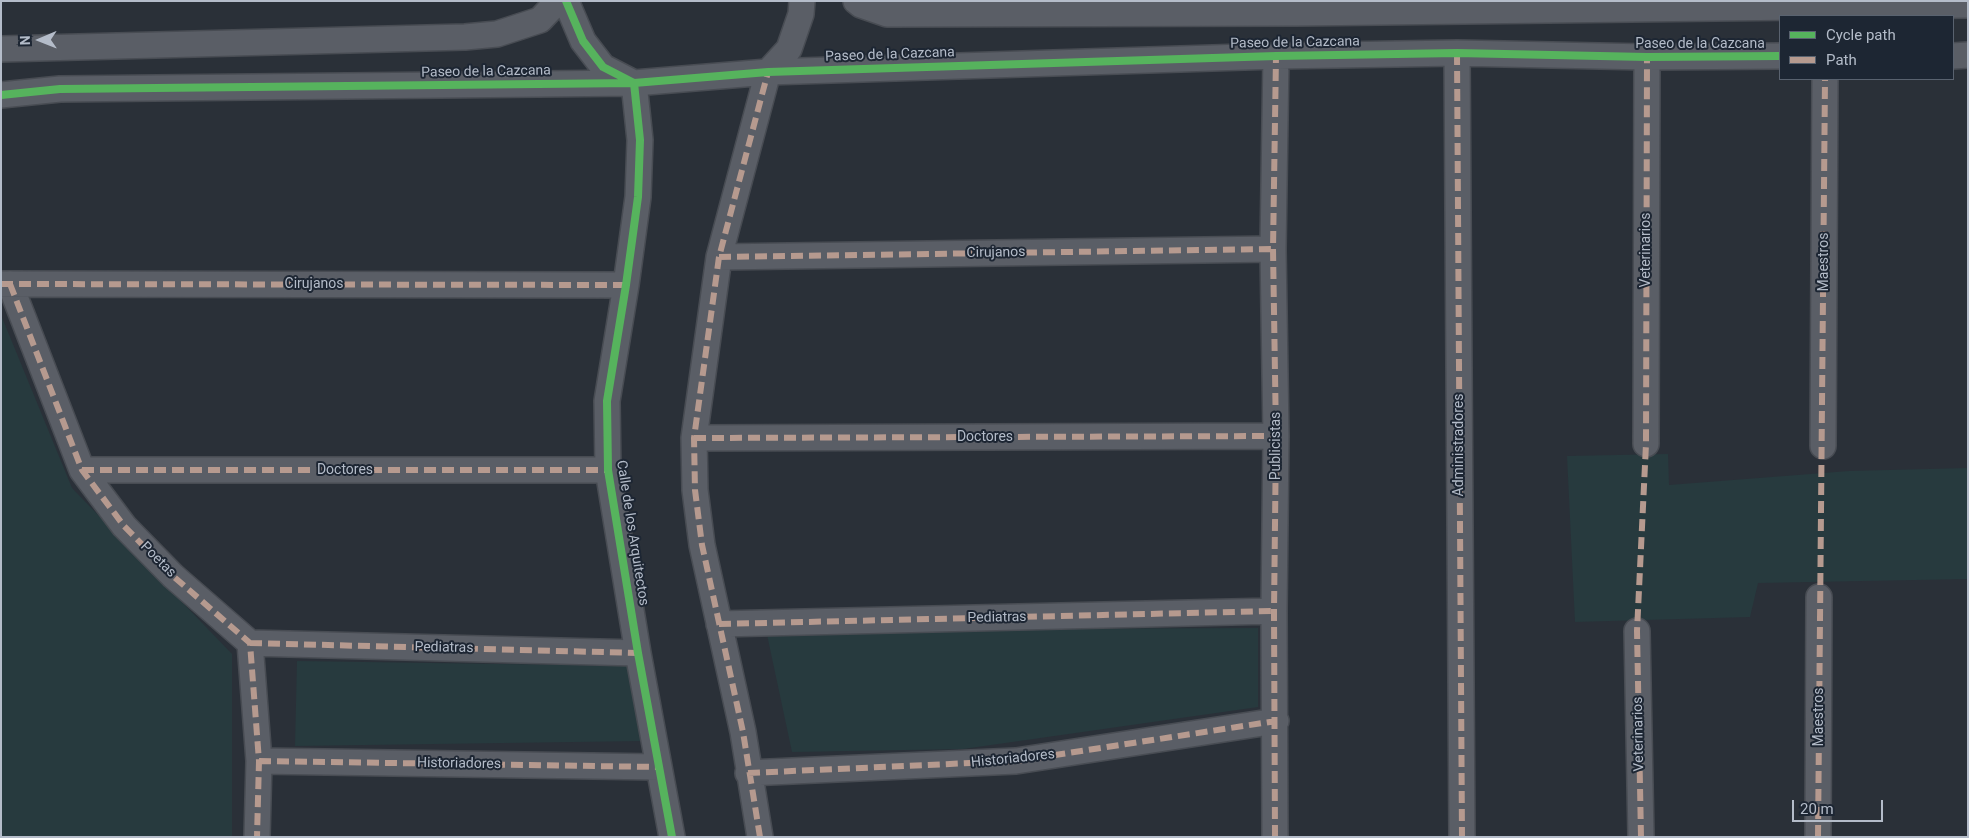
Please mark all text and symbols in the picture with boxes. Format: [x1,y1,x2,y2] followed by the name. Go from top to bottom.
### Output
[15,15,65,65] north arrow
[1779,15,1954,80] legend
[1826,26,1896,44] text: Cycle path
[1230,33,1360,53] street label: Paseo de la Cazcana
[17,35,33,45] text: N
[1635,36,1765,52] street label: Paseo de la Cazcana
[825,44,955,66] street label: Paseo de la Cazcana
[1826,51,1857,69] text: Path
[421,62,551,82] street label: Paseo de la Cazcana
[1638,213,1654,287] street label: Veterinarios
[1816,233,1832,291] street label: Maestros
[966,244,1026,262] street label: Cirujanos
[285,276,343,292] street label: Cirujanos
[1451,394,1467,496] street label: Administradores
[1268,412,1284,480] street label: Publicistas
[957,429,1013,445] street label: Doctores
[612,459,652,607] street label: Calle de los Arquitectos
[317,462,373,478] street label: Doctores
[137,539,179,581] street label: Poetas
[967,609,1027,627] street label: Pediatras
[414,639,474,657] street label: Pediatras
[1811,688,1827,746] street label: Maestros
[1630,696,1648,772] street label: Veterinarios
[970,746,1056,772] street label: Historiadores
[417,755,501,773] street label: Historiadores
[1794,790,1885,822] scale bar
[1800,800,1834,818] text: 20 m

